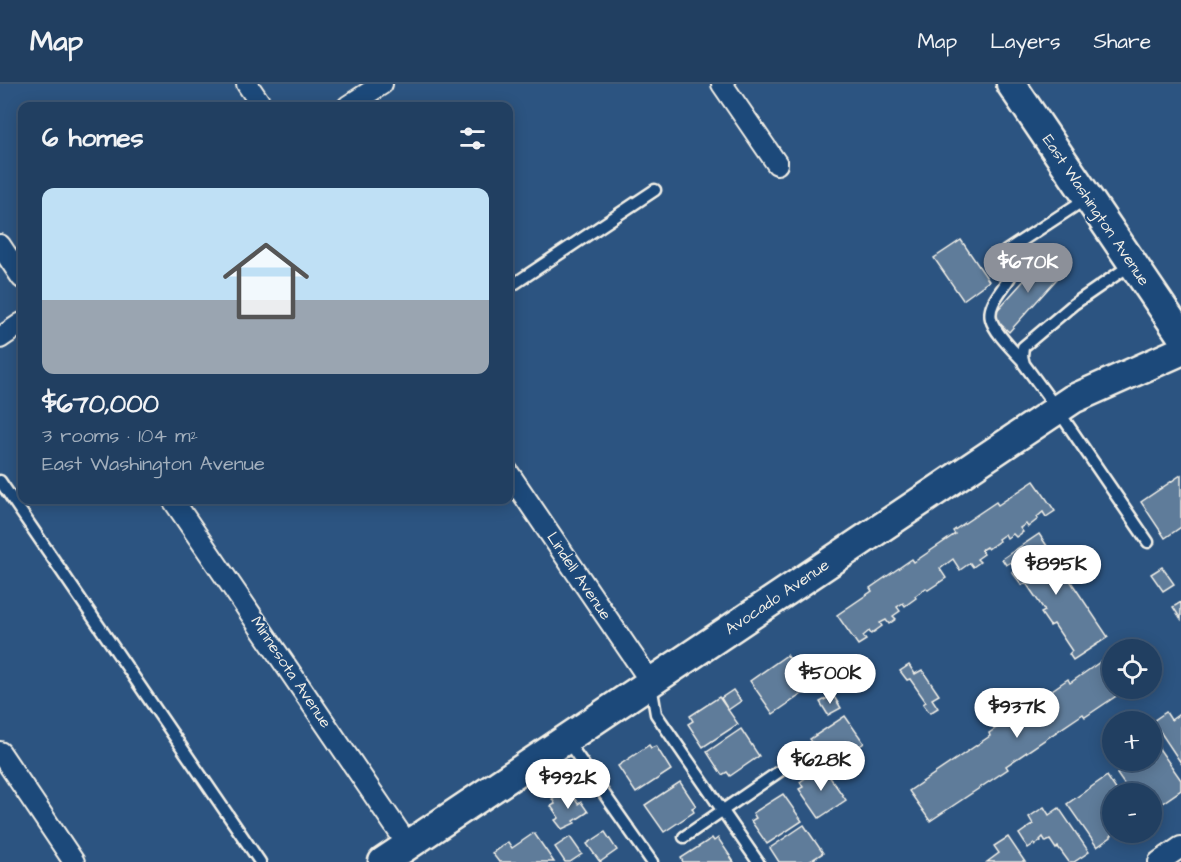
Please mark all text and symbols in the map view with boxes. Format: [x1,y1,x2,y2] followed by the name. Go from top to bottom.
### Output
[30,22,83,61] text: Map
[917,27,957,56] text: Map
[990,27,1060,56] text: Layers
[1093,27,1151,56] text: Share
[42,120,144,156] text: 6 homes
[456,122,489,155] icon: filters
[1036,130,1155,291] street label: East Washington Avenue
[212,227,320,335] icon: home
[986,243,1070,294] pin: $670K
[998,248,1058,276] text: $670K
[42,386,159,422] text: $670,000
[42,422,198,450] text: 3 rooms · 104 m²
[42,450,265,478] text: East Washington Avenue
[541,528,617,625] street label: Lindell Avenue
[1014,545,1098,596] pin: $895K
[1025,550,1087,578] text: $895K
[721,554,834,640] street label: Avocado Avenue
[245,612,337,732] street label: Minnesota Avenue
[1102,639,1162,843] map controls
[1102,639,1162,699] button: locate
[788,654,872,705] pin: $500K
[799,659,861,687] text: $500K
[975,688,1059,739] pin: $937K
[988,693,1046,721] text: $937K
[1102,711,1162,771] button: +
[779,741,863,792] pin: $628K
[791,746,851,774] text: $628K
[526,759,610,810] pin: $992K
[539,764,597,792] text: $992K
[1102,783,1162,843] button: −

